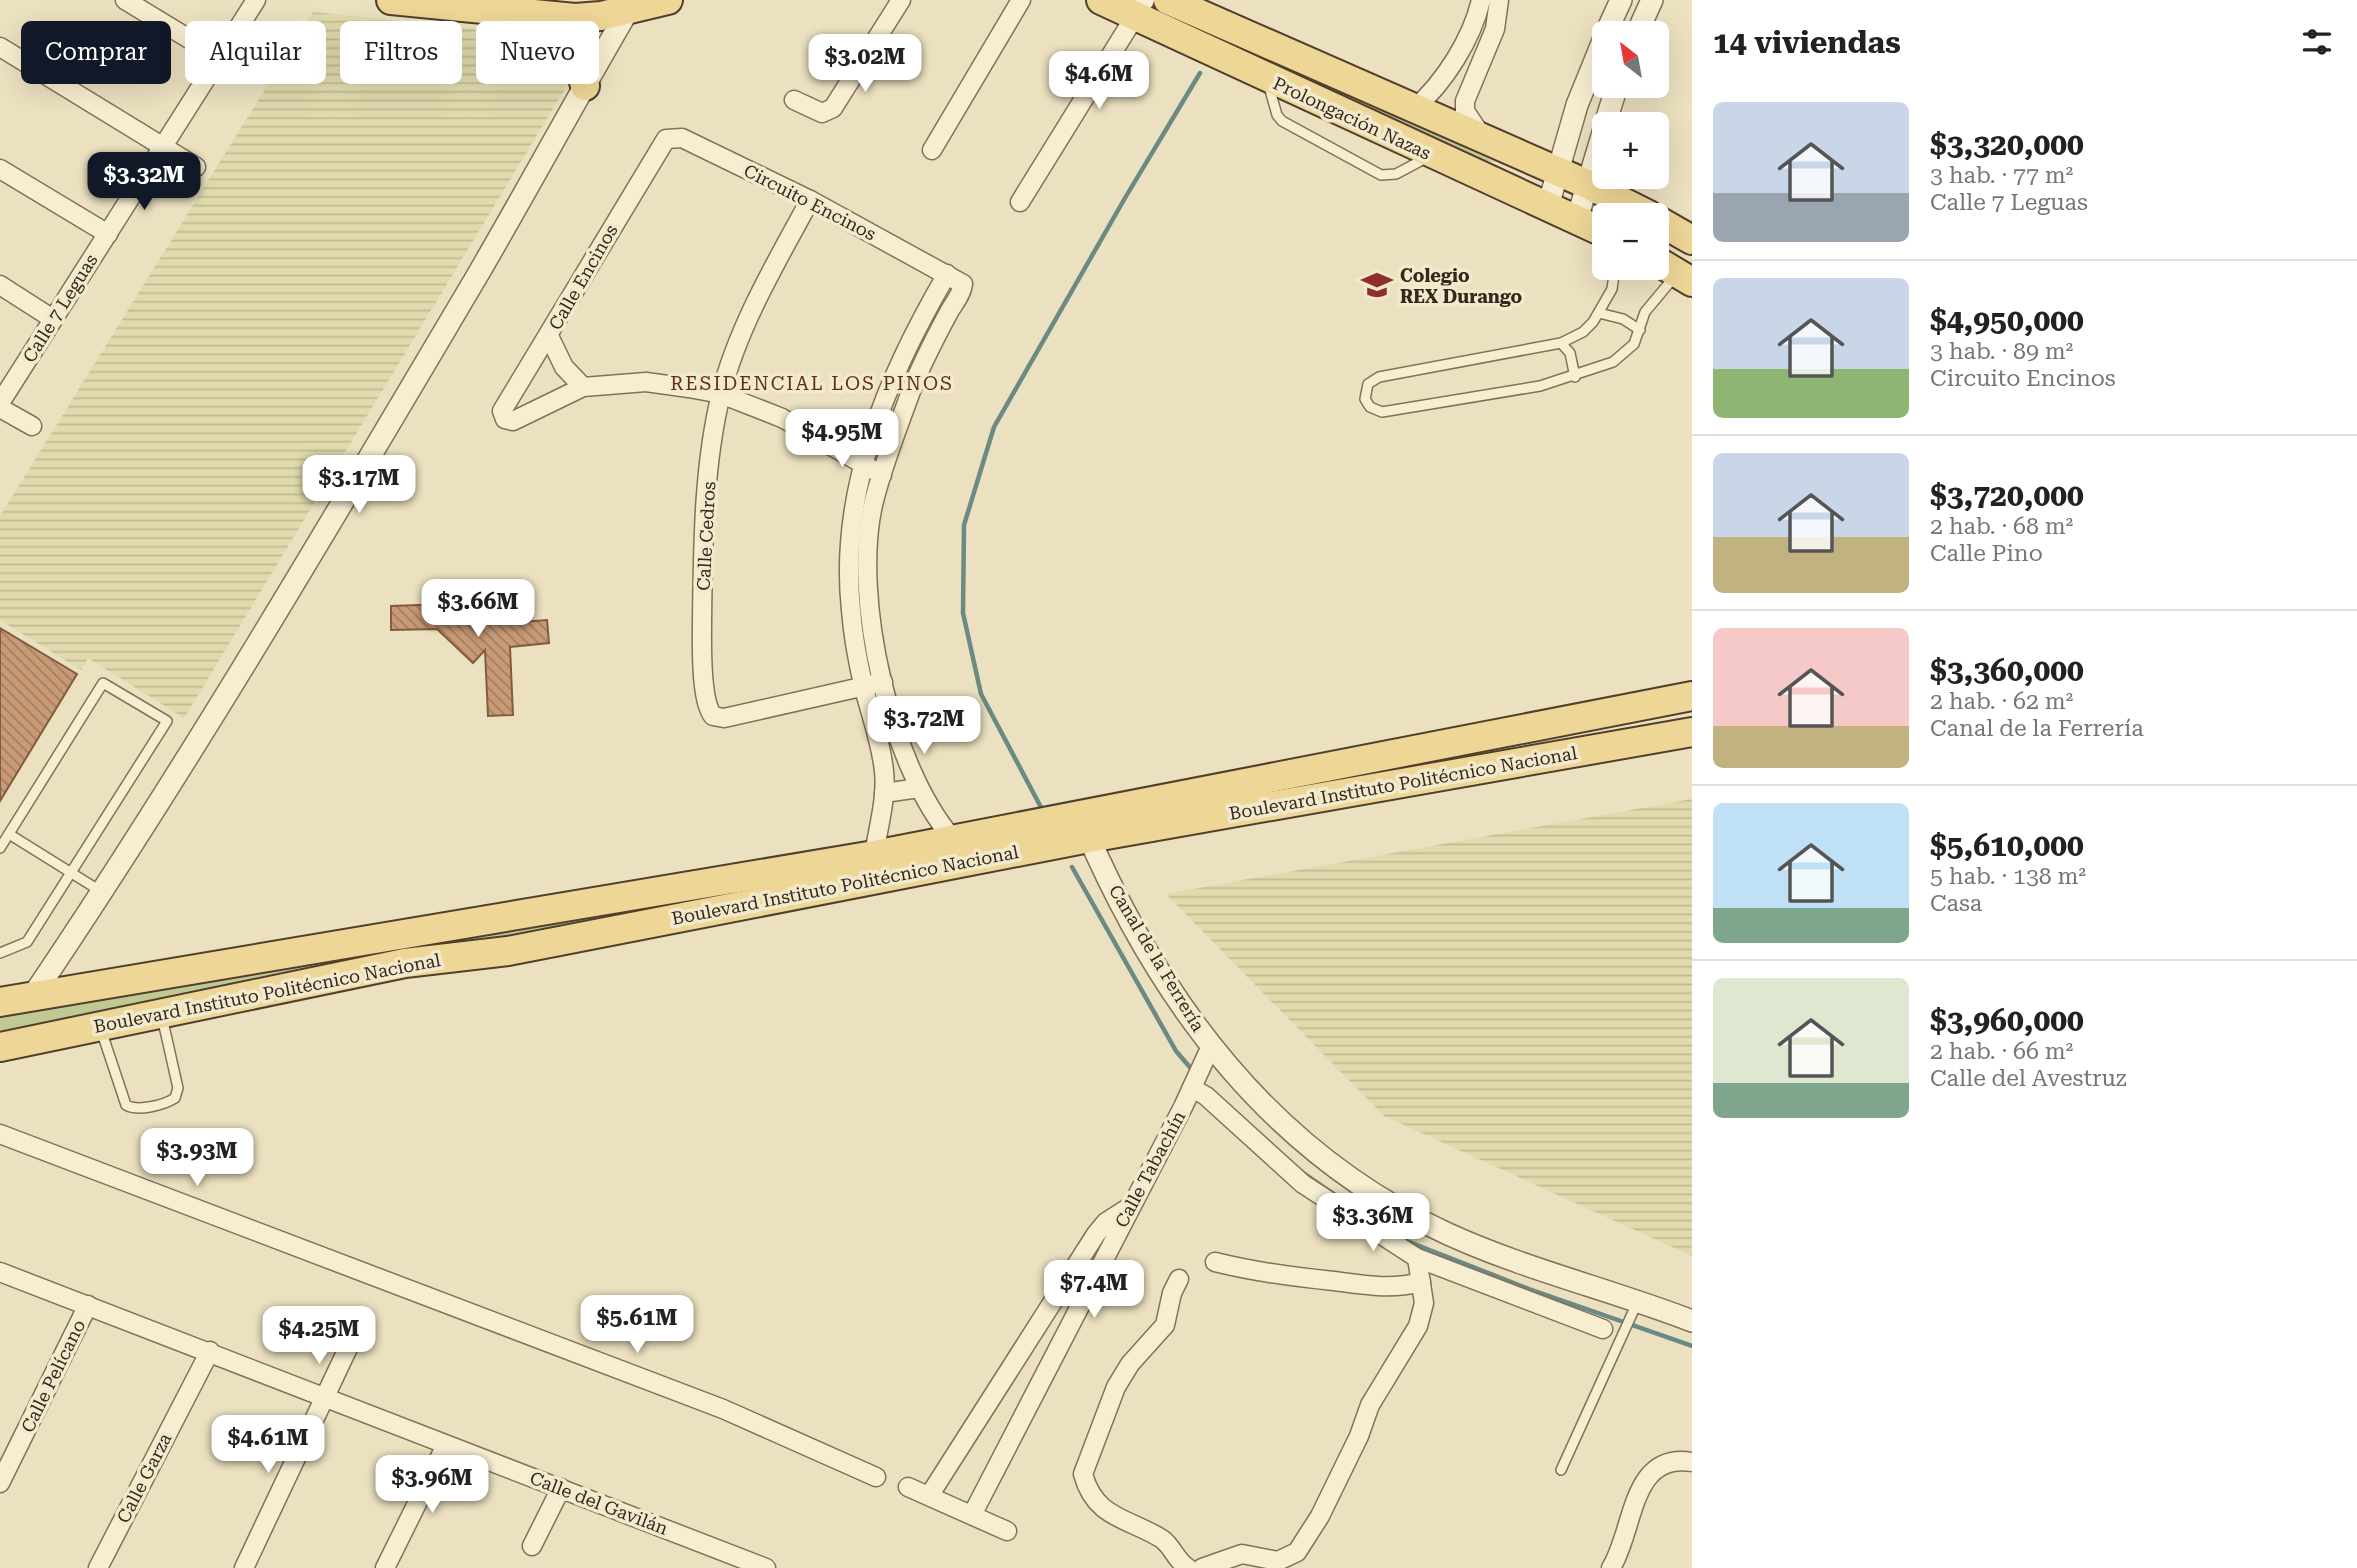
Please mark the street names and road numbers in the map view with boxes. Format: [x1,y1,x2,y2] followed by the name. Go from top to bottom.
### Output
[1270,72,1434,164] street label: Prolongación Nazas
[740,160,880,244] street label: Circuito Encinos
[544,220,622,334] street label: Calle Encinos
[18,250,102,366] street label: Calle 7 Leguas
[693,481,719,591] street label: Calle Cedros
[1227,742,1579,824] street label: Boulevard Instituto Politécnico Nacional
[670,841,1021,929] street label: Boulevard Instituto Politécnico Nacional
[1105,881,1209,1035] street label: Canal de la Ferrería
[92,949,443,1037] street label: Boulevard Instituto Politécnico Nacional
[1110,1107,1190,1231] street label: Calle Tabachín
[17,1316,89,1436] street label: Calle Pelícano
[112,1429,176,1526] street label: Calle Garza
[527,1467,671,1539] street label: Calle del Gavilán

